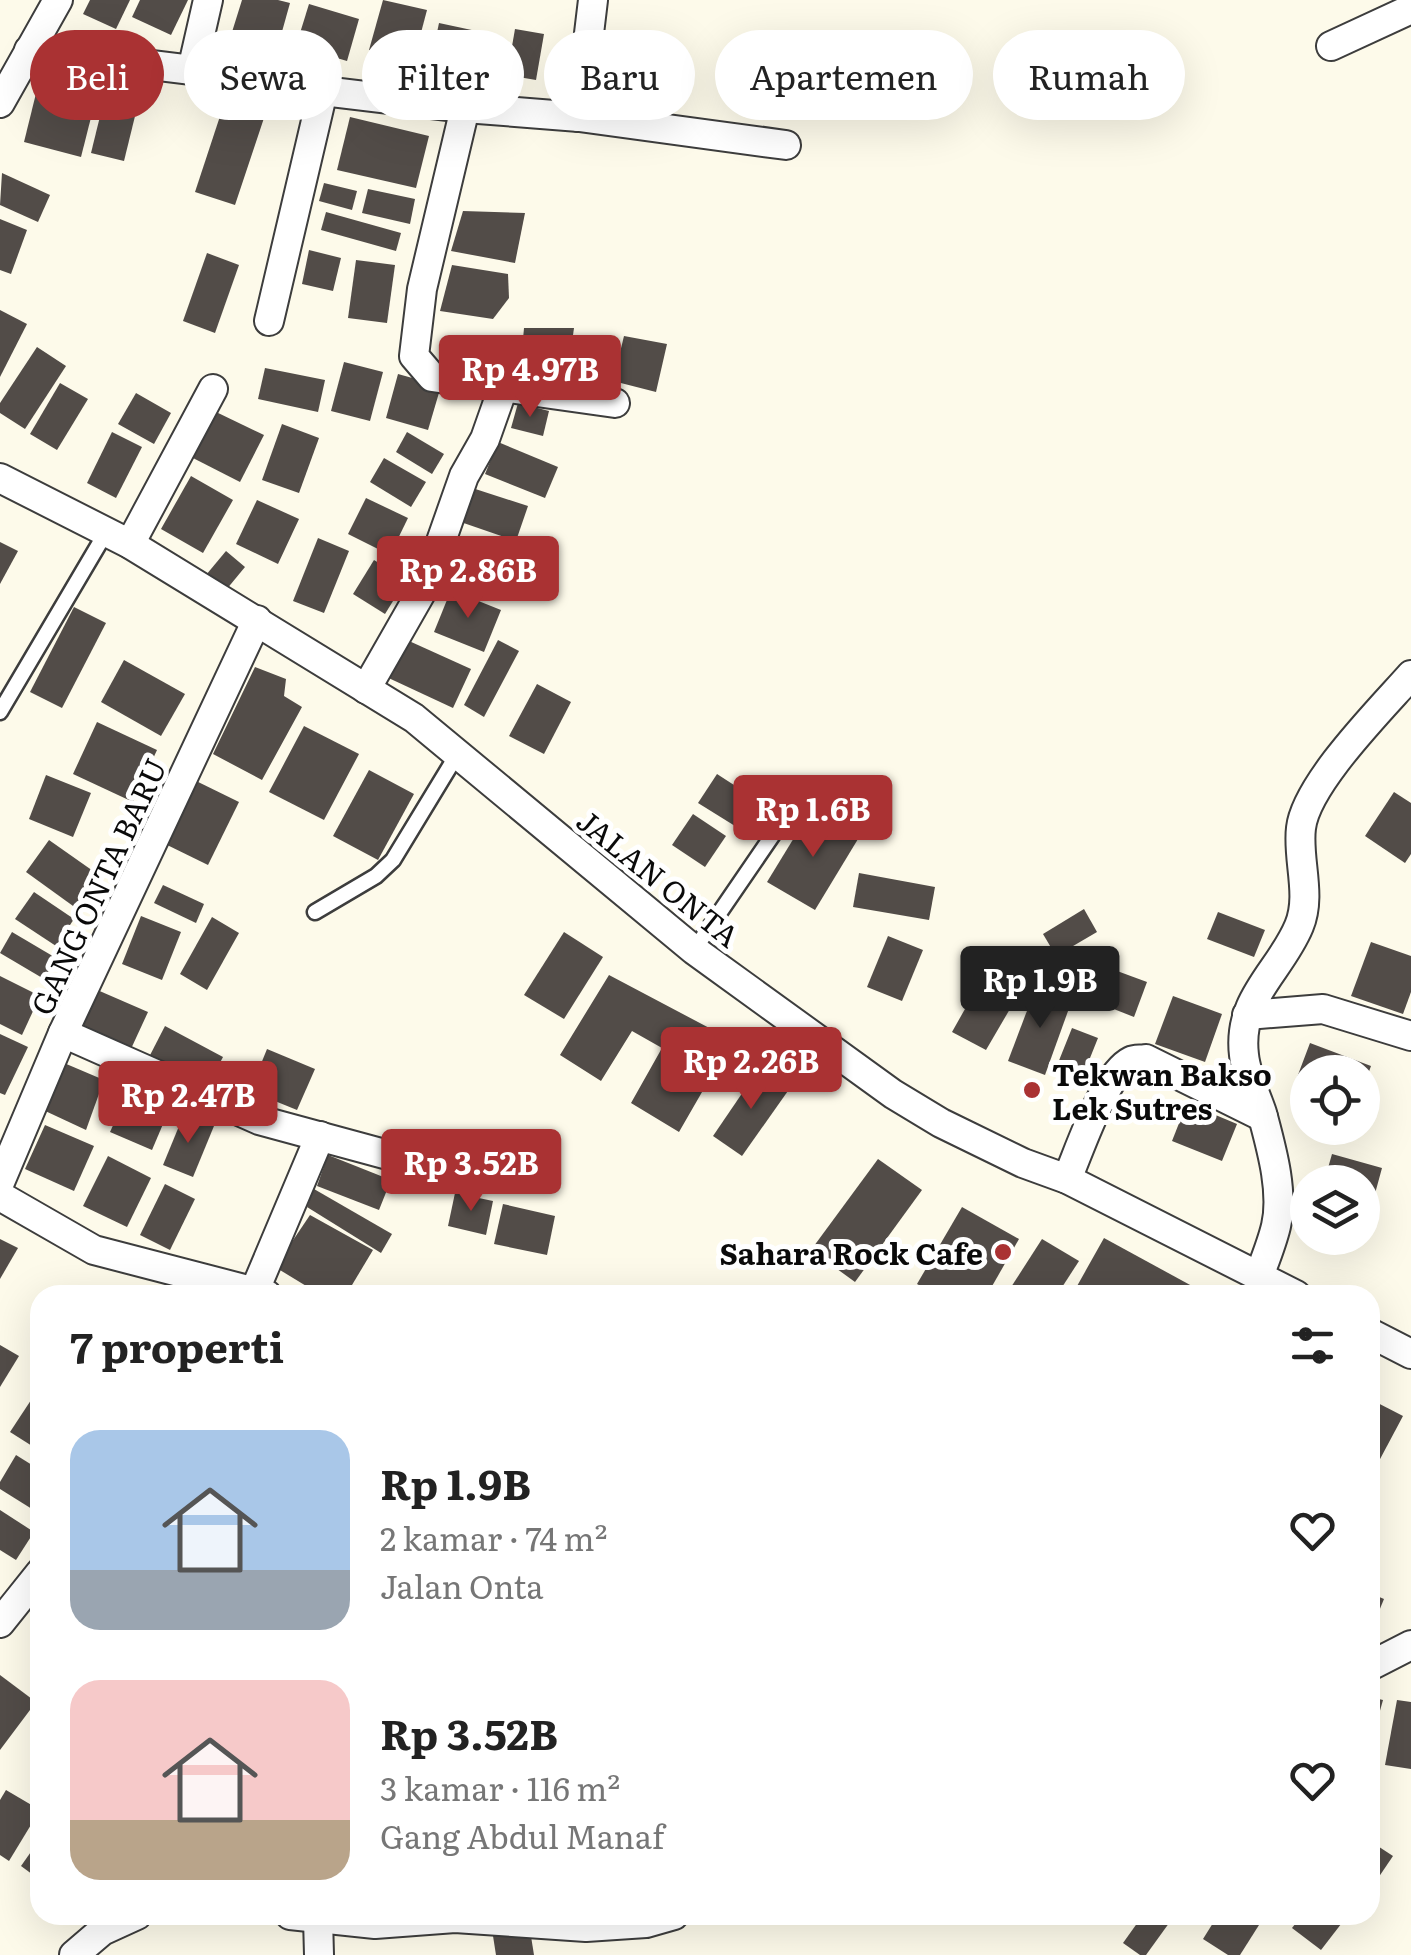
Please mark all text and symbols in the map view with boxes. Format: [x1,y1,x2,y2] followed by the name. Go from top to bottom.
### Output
[30,30,164,120] chip: Beli
[184,30,342,120] chip: Sewa
[362,30,524,120] chip: Filter
[544,30,695,120] chip: Baru
[715,30,973,120] chip: Apartemen
[993,30,1185,120] chip: Rumah
[427,335,633,420] pin: Rp 4.97B
[461,343,599,391] text: Rp 4.97B
[365,536,571,621] pin: Rp 2.86B
[399,544,537,592] text: Rp 2.86B
[18,750,176,1022] street label: GANG ONTA BARU
[721,775,905,860] pin: Rp 1.6B
[755,783,871,831] text: Rp 1.6B
[568,798,750,956] street label: JALAN ONTA
[948,946,1132,1031] pin: Rp 1.9B
[982,954,1098,1002] text: Rp 1.9B
[648,1027,854,1112] pin: Rp 2.26B
[683,1035,819,1083] text: Rp 2.26B
[1052,1051,1272,1129] place label: Tekwan Bakso Lek Sutres
[1290,1055,1380,1255] map controls
[1290,1055,1380,1145] button: locate
[85,1061,291,1146] pin: Rp 2.47B
[120,1069,256,1117] text: Rp 2.47B
[1021,1079,1043,1101] marker: Tekwan Bakso Lek Sutres
[368,1129,574,1214] pin: Rp 3.52B
[403,1137,539,1185] text: Rp 3.52B
[1290,1165,1380,1255] button: layers
[720,1230,983,1274] place label: Sahara Rock Cafe
[992,1241,1014,1263] marker: Sahara Rock Cafe
[70,1314,284,1376] text: 7 properti
[1285,1318,1340,1373] icon: filters
[380,1451,531,1513] text: Rp 1.9B
[150,1470,270,1590] icon: home
[1285,1503,1340,1558] icon: heart
[380,1513,607,1561] text: 2 kamar · 74 m²
[380,1561,543,1609] text: Jalan Onta
[380,1701,558,1763] text: Rp 3.52B
[150,1720,270,1840] icon: home
[1285,1753,1340,1808] icon: heart
[380,1763,620,1811] text: 3 kamar · 116 m²
[380,1811,664,1859] text: Gang Abdul Manaf

